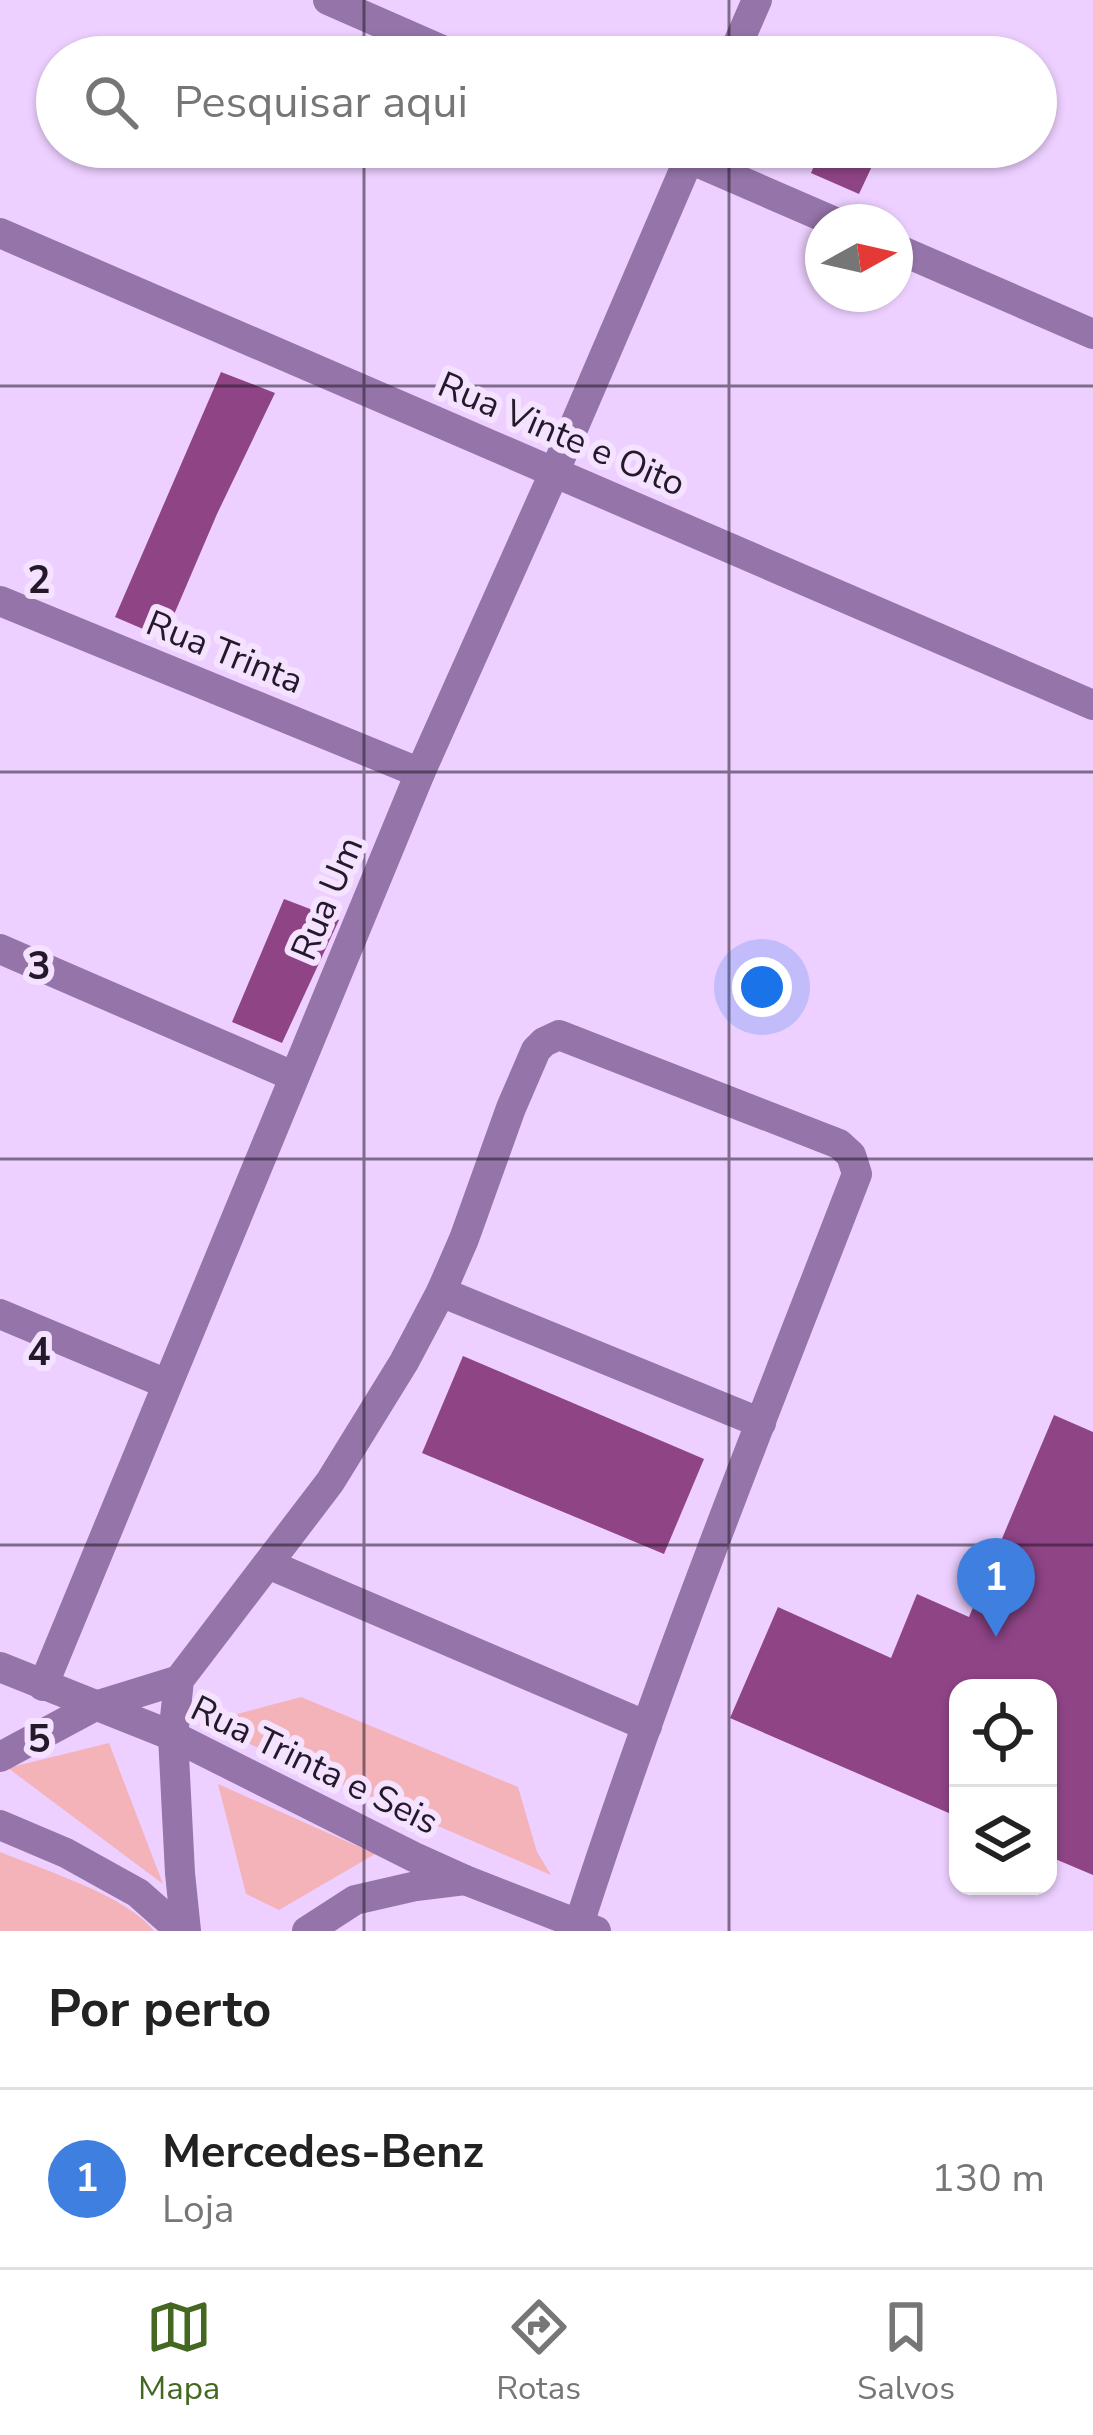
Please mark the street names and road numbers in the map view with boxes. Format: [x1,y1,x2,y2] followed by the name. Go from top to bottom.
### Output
[430,360,692,508] street label: Rua Vinte e Oito
[139,599,310,706] street label: Rua Trinta
[280,829,375,968] street label: Rua Um
[182,1684,446,1846] street label: Rua Trinta e Seis

